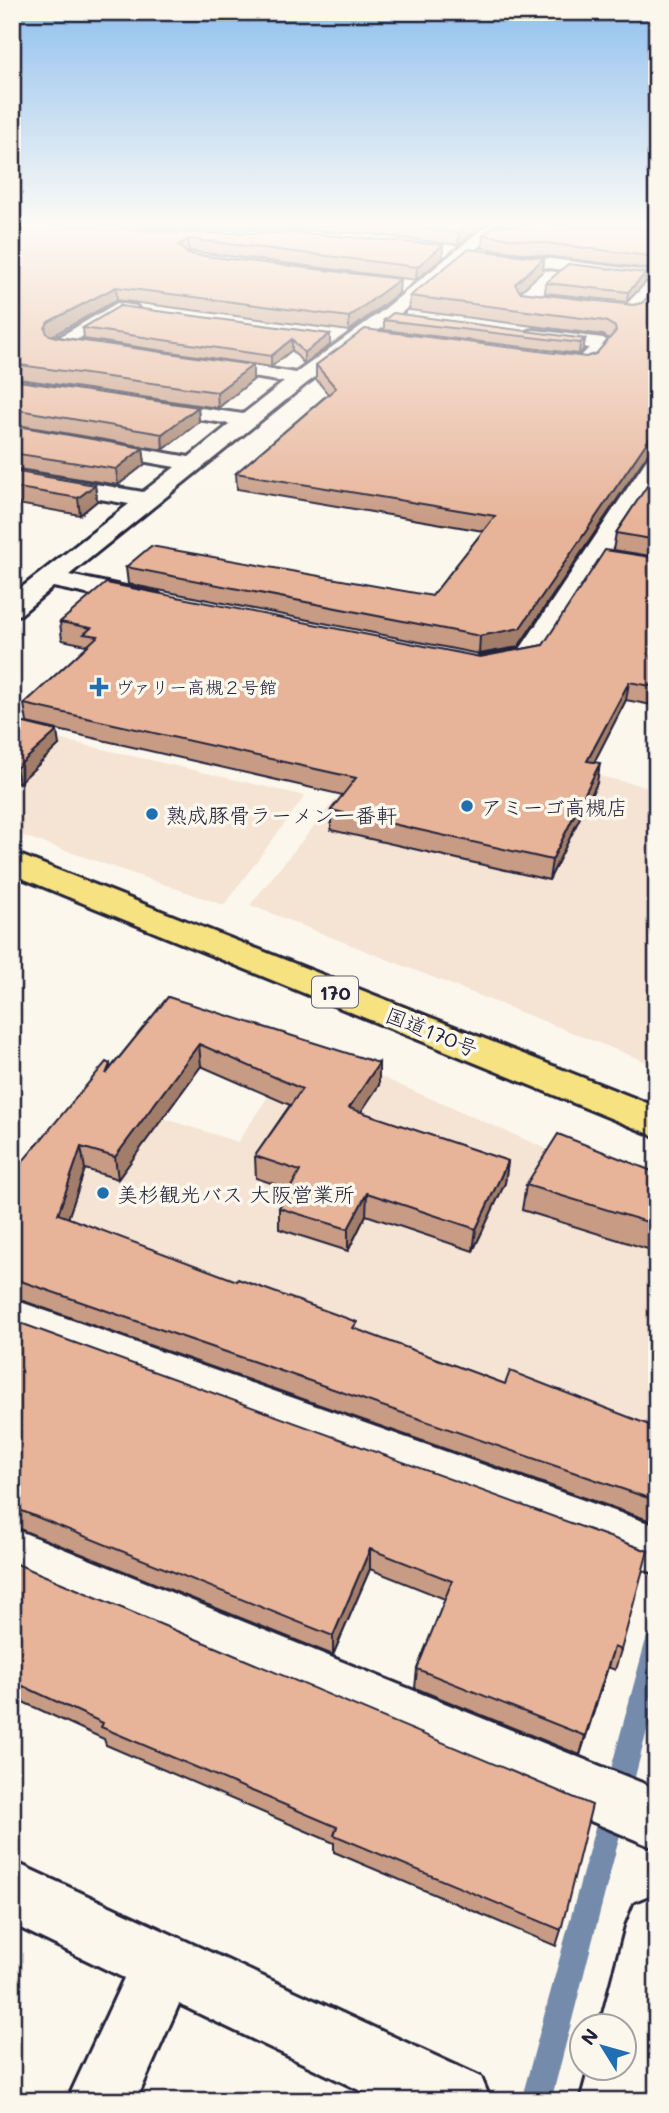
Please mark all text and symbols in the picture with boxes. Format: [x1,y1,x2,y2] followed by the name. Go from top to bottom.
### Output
[115,675,277,699] place label: ヴァリー高槻２号館
[89,677,109,697] marker: ヴァリー高槻２号館
[481,793,628,820] place label: アミーゴ高槻店
[459,798,475,814] marker: アミーゴ高槻店
[166,801,397,828] place label: 熟成豚骨ラーメン一番軒
[144,806,160,822] marker: 熟成豚骨ラーメン一番軒
[312,976,358,1008] road number: 170
[382,1000,482,1062] street label: 国道170号
[117,1180,355,1207] place label: 美杉観光バス 大阪営業所
[95,1185,111,1201] marker: 美杉観光バス 大阪営業所
[568,2011,638,2082] north arrow
[575,2023,603,2050] text: N

